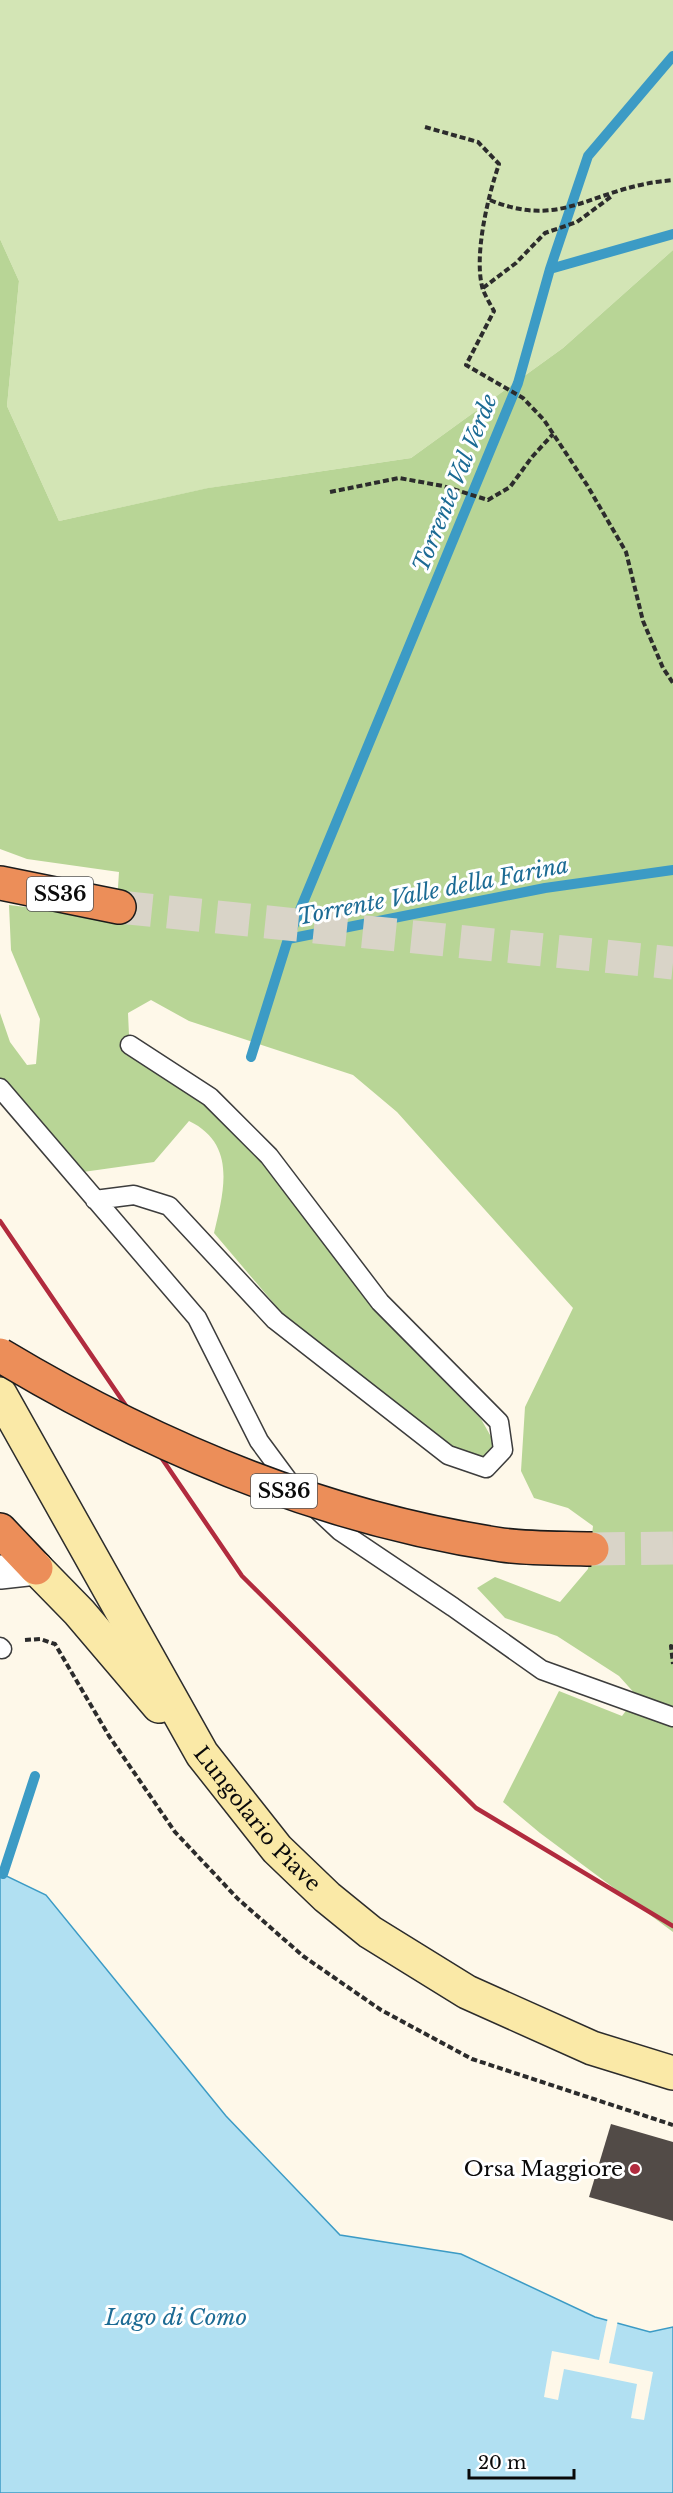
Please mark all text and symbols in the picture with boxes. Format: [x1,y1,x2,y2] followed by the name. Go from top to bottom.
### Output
[407,390,503,576] water label: Torrente Val Verde
[295,851,571,931] water label: Torrente Valle della Farina
[27,877,93,911] road number: SS36
[251,1474,317,1508] road number: SS36
[188,1741,326,1897] street label: Lungolario Piave
[464,2156,623,2182] place label: Orsa Maggiore
[628,2162,642,2176] marker: Orsa Maggiore
[104,2304,247,2331] water label: Lago di Como
[469,2442,574,2480] scale bar
[478,2452,526,2474] text: 20 m

